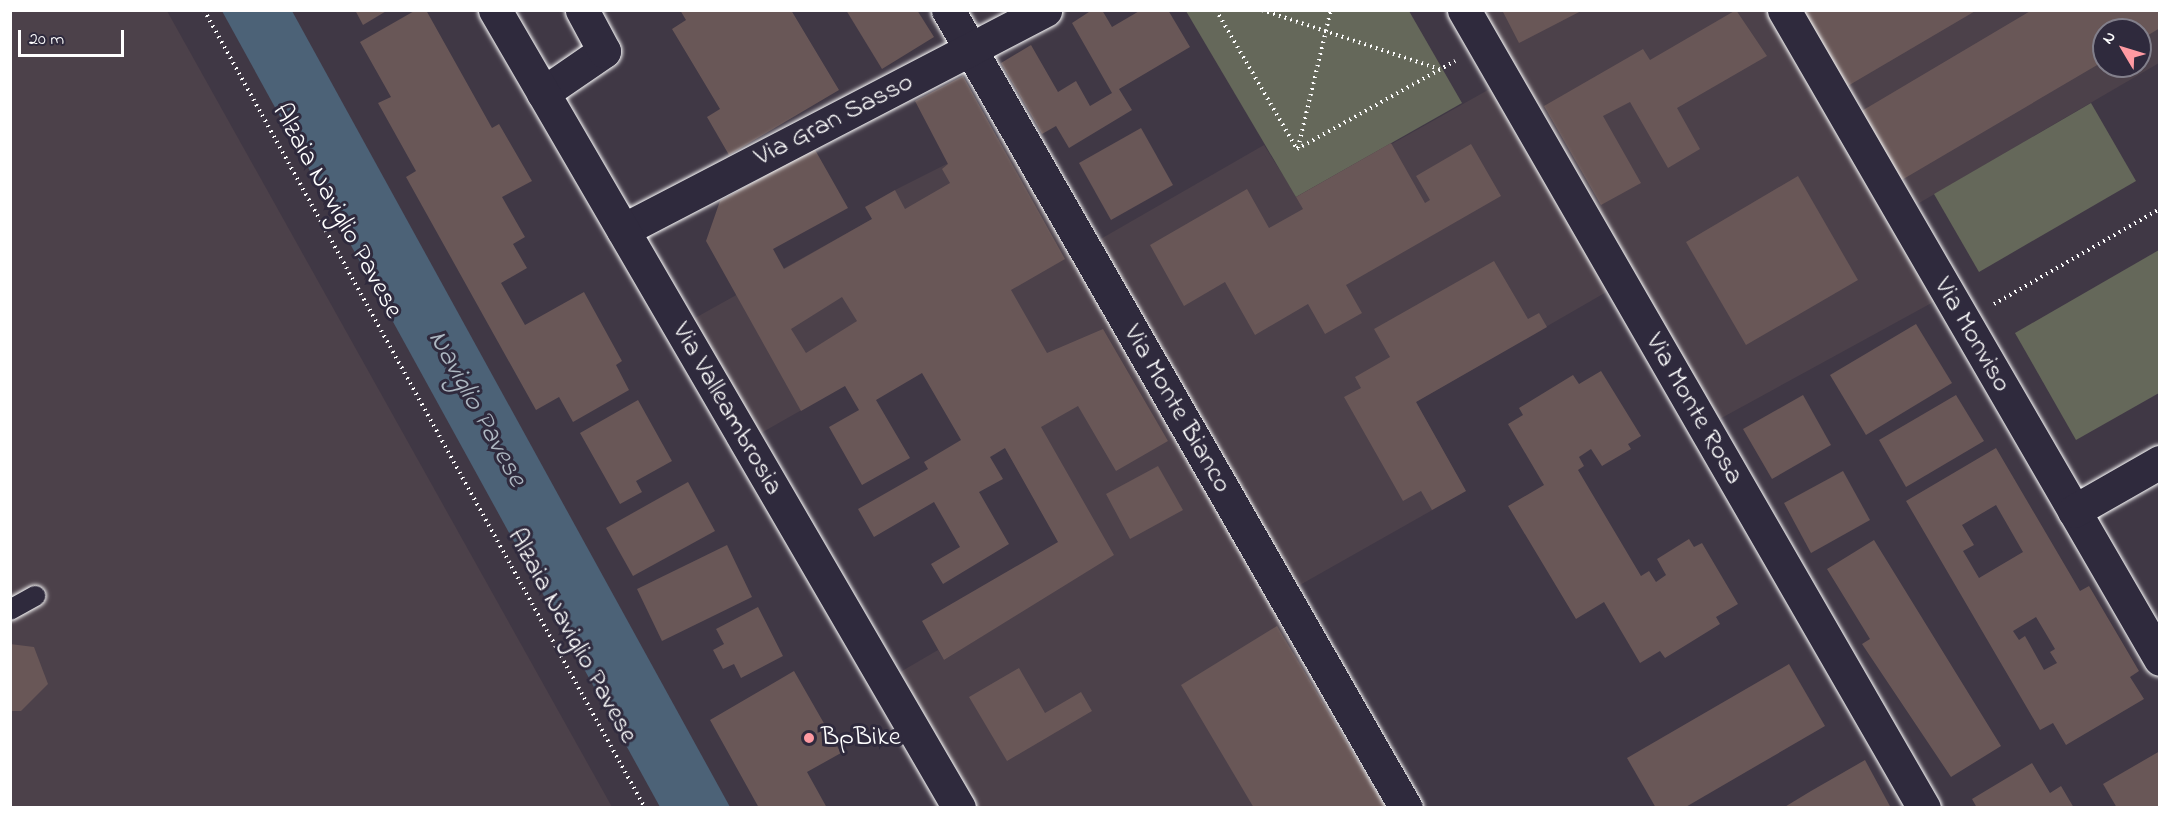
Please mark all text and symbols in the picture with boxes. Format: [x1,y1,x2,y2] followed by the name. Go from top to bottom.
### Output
[21,18,128,56] scale bar
[2092,18,2152,78] north arrow
[29,27,64,53] text: 20 m
[2097,27,2122,50] text: N
[749,66,919,174] street label: Via Gran Sasso
[265,98,409,324] street label: Alzaia Naviglio Pavese
[1926,272,2018,398] street label: Via Monviso
[664,317,790,501] street label: Via Valleambrosia
[1116,319,1238,499] street label: Via Monte Bianco
[419,325,533,493] water label: Naviglio Pavese
[1638,328,1750,490] street label: Via Monte Rosa
[500,523,644,749] street label: Alzaia Naviglio Pavese
[821,722,901,754] place label: BpBike
[802,731,816,745] marker: BpBike

